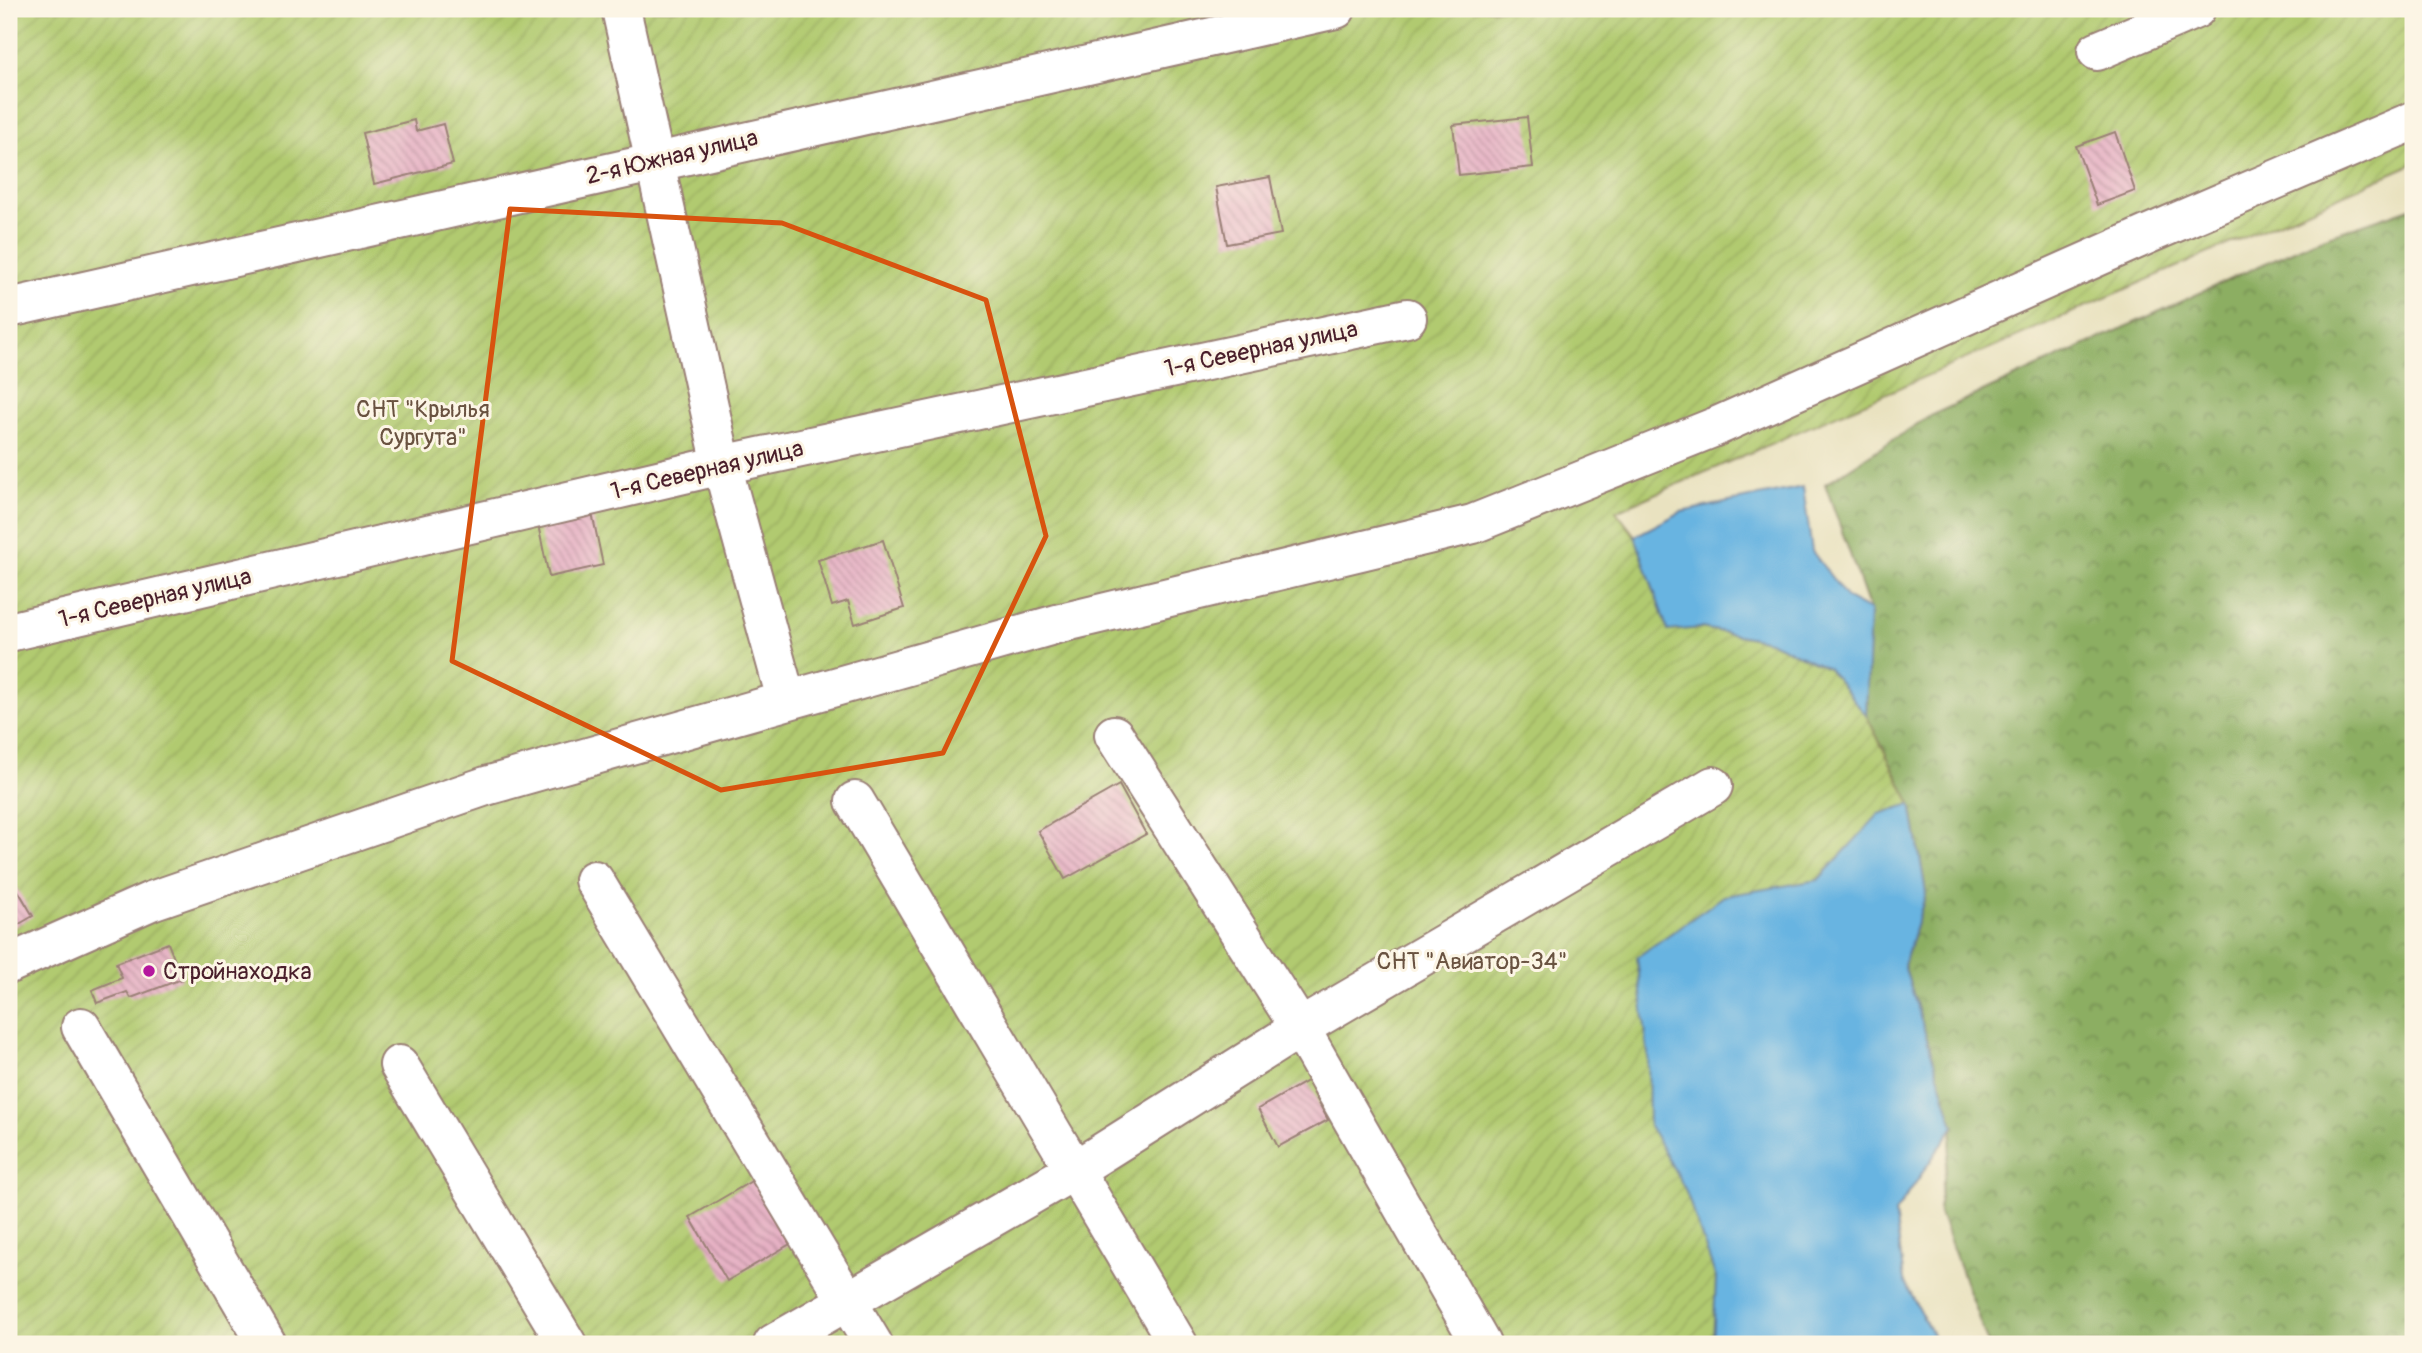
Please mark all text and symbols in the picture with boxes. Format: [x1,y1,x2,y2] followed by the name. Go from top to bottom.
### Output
[583,123,761,191] street label: 2-я Южная улица
[1162,314,1360,384] street label: 1-я Северная улица
[356,395,490,452] park label: CНТ "Крылья Сургута"
[608,434,806,506] street label: 1-я Северная улица
[56,562,254,634] street label: 1-я Северная улица
[1376,947,1568,976] park label: СНТ "Авиатор-34"
[163,957,312,986] place label: Стройнаходка
[141,963,157,979] marker: Стройнаходка

